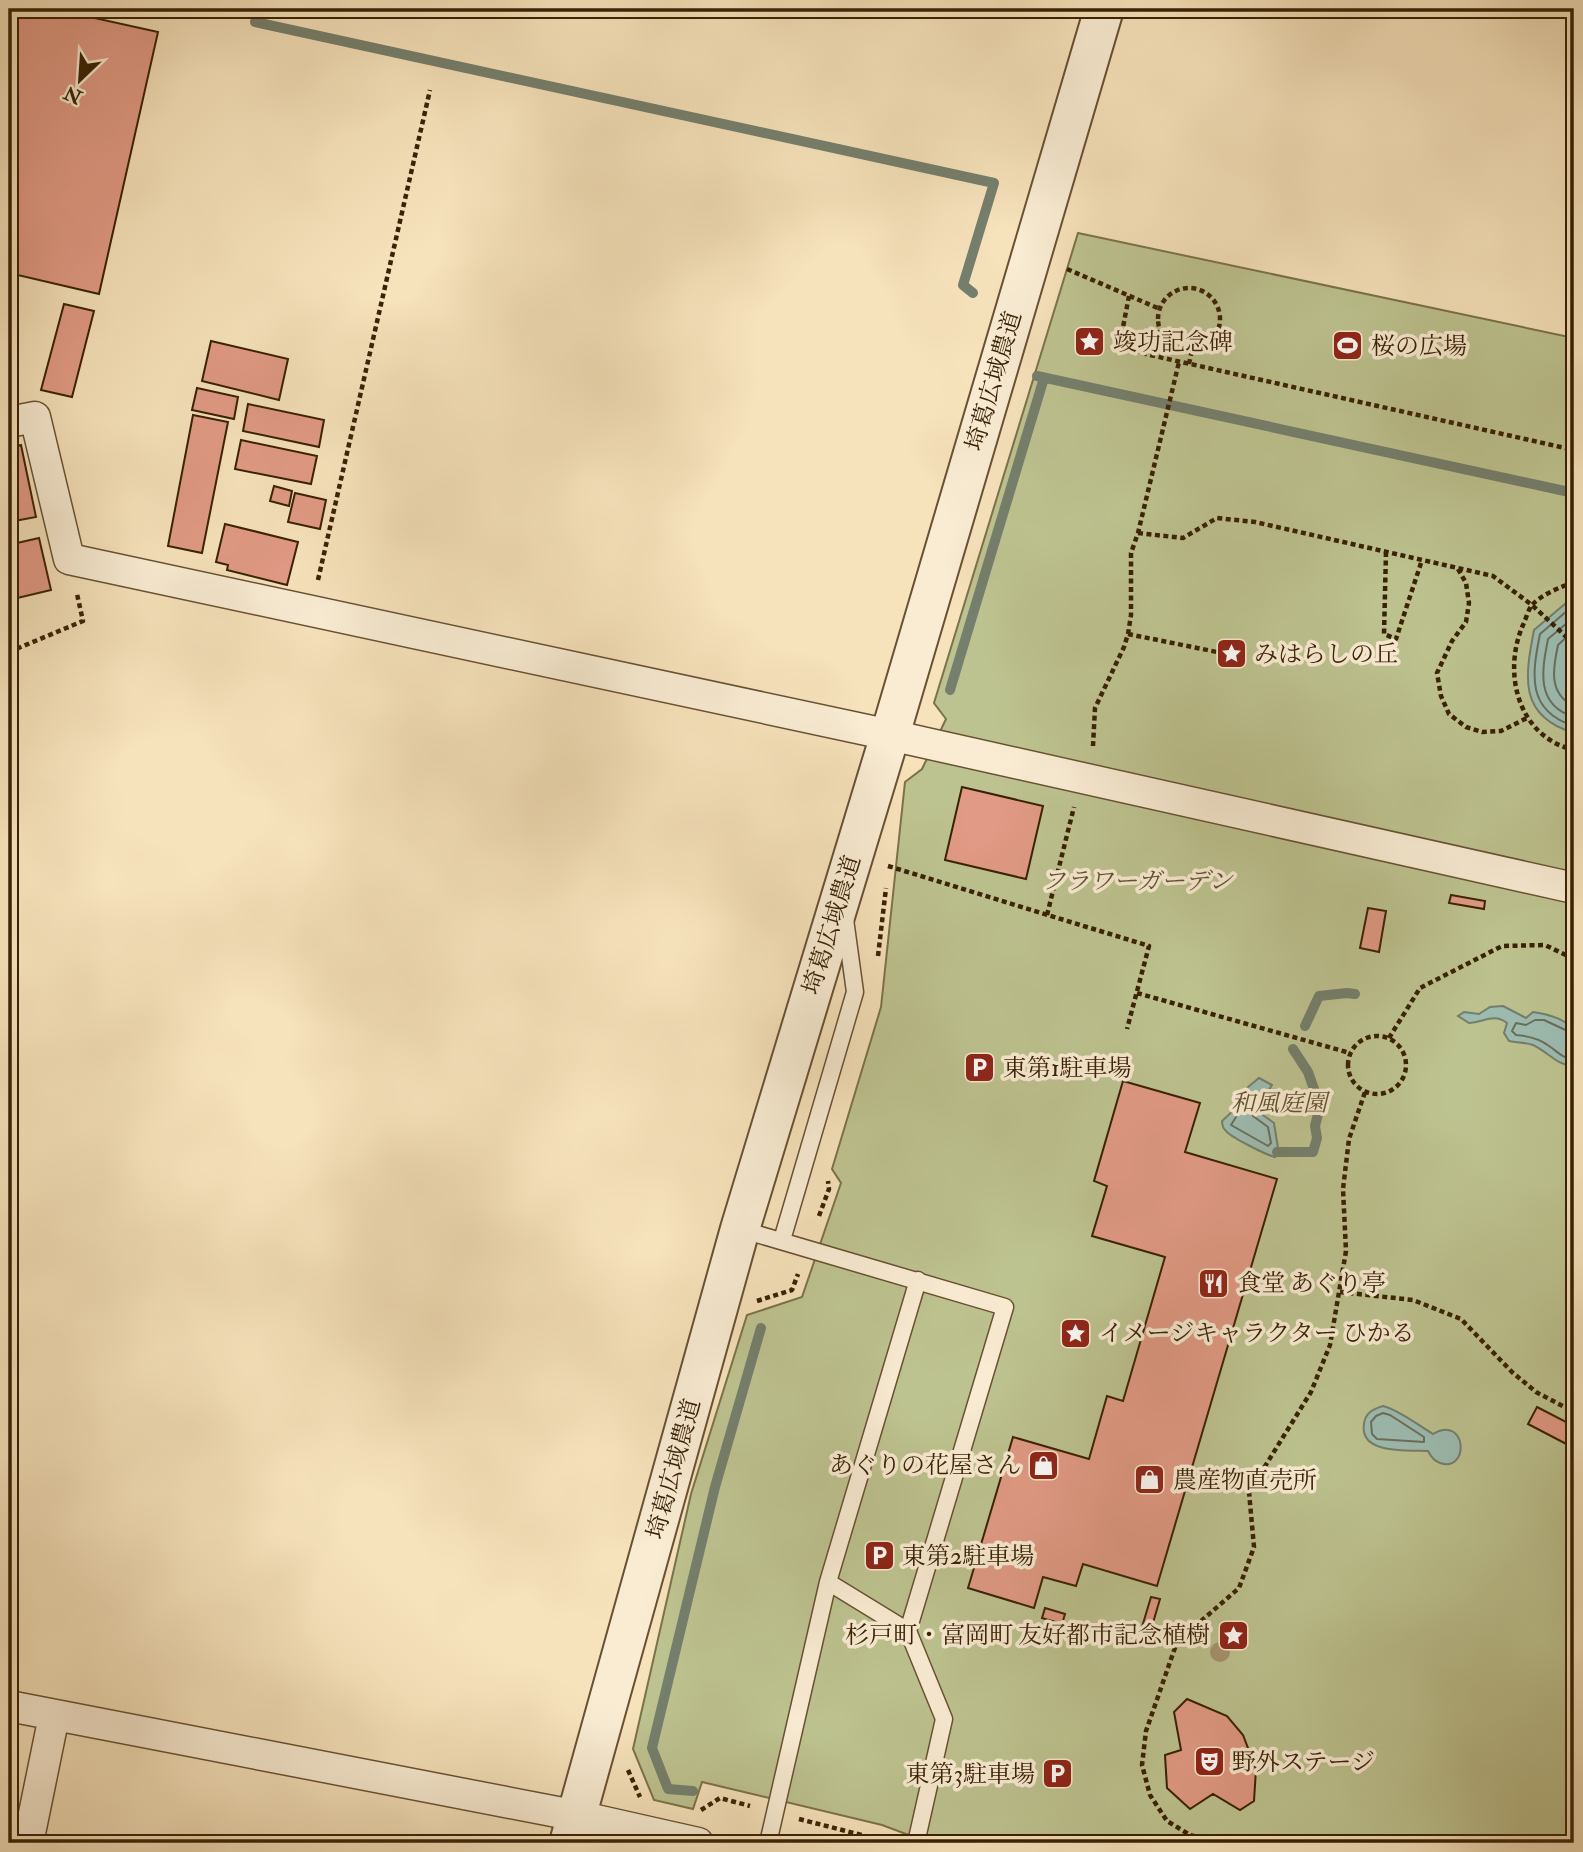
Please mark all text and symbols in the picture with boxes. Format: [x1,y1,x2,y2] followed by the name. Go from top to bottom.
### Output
[46,46,116,116] north arrow
[60,80,87,109] text: N
[959,308,1029,454] street label: 埼葛広域農道
[1073,325,1107,359] place icon: 竣功記念碑
[1113,327,1233,358] place label: 竣功記念碑
[1331,329,1365,363] sports icon: 桜の広場
[1371,331,1467,362] place label: 桜の広場
[1214,637,1248,671] place icon: みはらしの丘
[1254,639,1398,670] place label: みはらしの丘
[796,852,868,998] street label: 埼葛広域農道
[1041,866,1235,897] park label: フラワーガーデン
[963,1051,997,1085] parking icon: 東第1駐車場
[1003,1053,1132,1084] place label: 東第1駐車場
[1231,1088,1331,1119] park label: 和風庭園
[1197,1266,1231,1300] restaurant icon: 食堂 あぐり亭
[1237,1268,1386,1299] place label: 食堂 あぐり亭
[1059,1316,1093,1350] place icon: イメージキャラクター ひかる
[1099,1318,1415,1349] place label: イメージキャラクター ひかる
[640,1395,708,1543] street label: 埼葛広域農道
[1027,1448,1061,1482] shop icon: あぐりの花屋さん
[829,1450,1021,1481] place label: あぐりの花屋さん
[1133,1463,1167,1497] shop icon: 農産物直売所
[1173,1465,1317,1496] place label: 農産物直売所
[862,1539,896,1573] parking icon: 東第2駐車場
[902,1541,1034,1572] place label: 東第2駐車場
[1216,1618,1250,1652] place icon: 杉戸町・富岡町 友好都市記念植樹
[845,1620,1210,1651] place label: 杉戸町・富岡町 友好都市記念植樹
[1192,1745,1226,1779] theatre icon: 野外ステージ
[1232,1747,1375,1778] place label: 野外ステージ
[1041,1757,1075,1791] parking icon: 東第3駐車場
[906,1759,1035,1790] place label: 東第3駐車場

